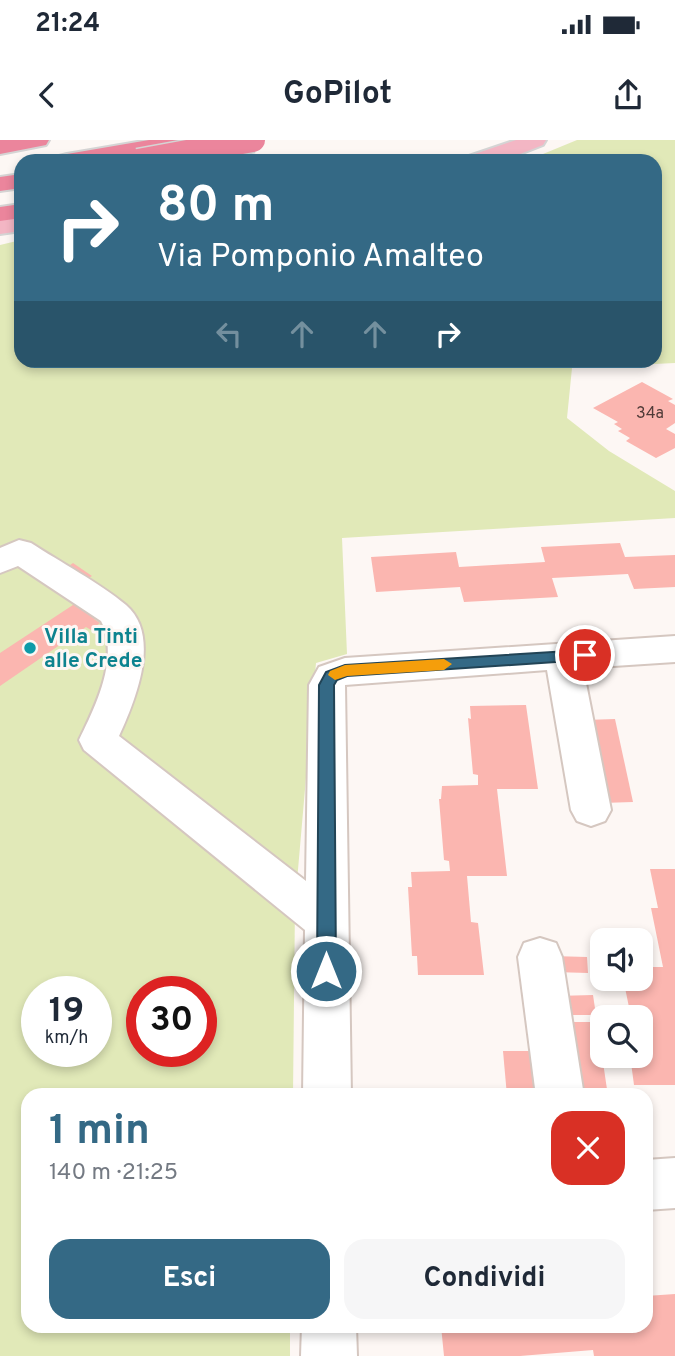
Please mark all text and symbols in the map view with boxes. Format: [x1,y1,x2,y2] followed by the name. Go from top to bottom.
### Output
[35,8,100,41] text: 21:24
[283,75,392,115] text: GoPilot
[28,76,66,114] icon: back
[609,76,647,114] icon: share
[157,177,274,239] text: 80 m
[42,182,133,273] icon: right
[157,238,484,278] text: Via Pomponio Amalteo
[210,315,248,353] icon: left
[283,315,321,353] icon: ahead
[356,315,394,353] icon: ahead
[429,315,467,353] icon: right
[636,404,664,424] house number: 34a
[44,624,142,675] place label: Villa Tinti alle Crede
[555,625,615,685] pin
[566,636,604,674] icon: arrive
[22,640,38,656] marker: Villa Tinti alle Crede
[590,928,653,1068] map controls
[590,928,653,991] button: sound
[289,934,363,1008] position arrow
[126,976,217,1067] speed limit sign: 30
[49,990,84,1034] text: 19
[590,1005,653,1068] button: search
[45,1027,88,1050] text: km/h
[49,1106,150,1159] text: 1 min
[551,1111,625,1185] button: close
[49,1159,178,1188] text: 140 m · 21:25
[49,1239,330,1319] button: Esci
[344,1239,625,1319] button: Condividi

